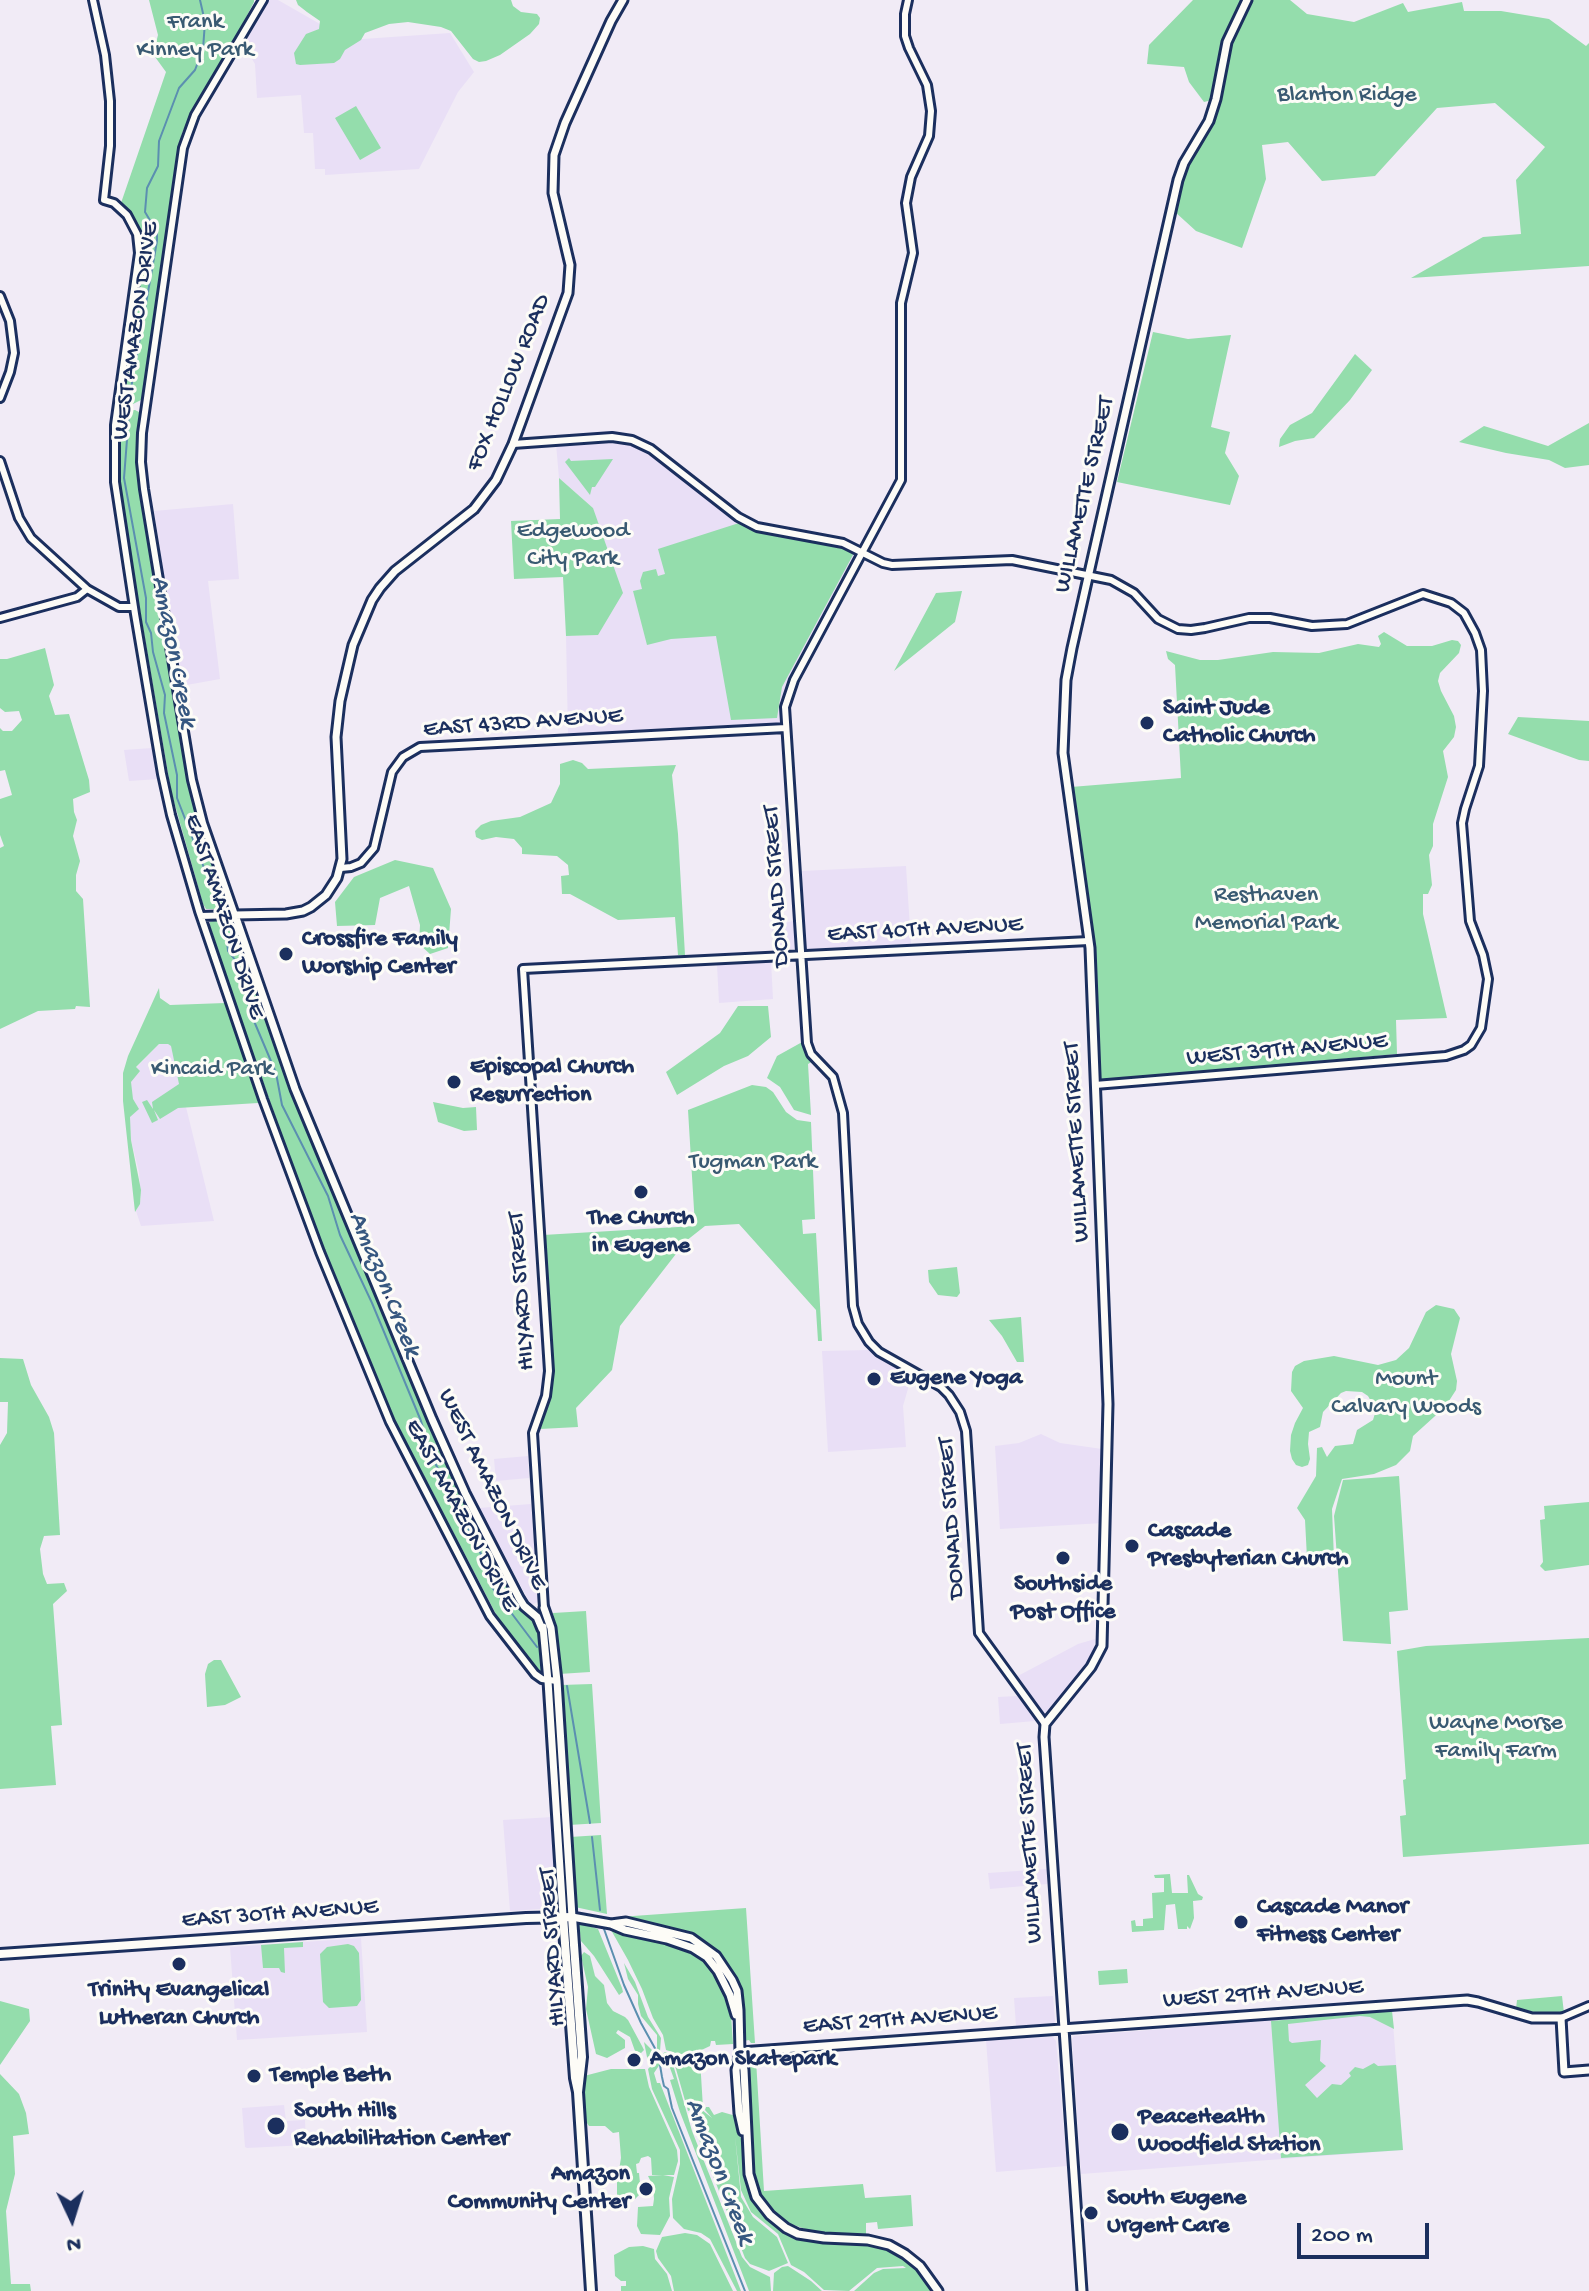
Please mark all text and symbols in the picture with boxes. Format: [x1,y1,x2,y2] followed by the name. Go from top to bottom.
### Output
[137,9,253,65] park label: Frank Kinney Park
[1277,82,1417,110] park label: Blanton Ridge
[107,220,167,442] street label: WEST AMAZON DRIVE
[461,290,559,476] street label: FOX HOLLOW ROAD
[1049,394,1123,596] street label: WILLAMETTE STREET
[517,518,629,574] park label: Edgewood City Park
[142,574,202,730] water label: Amazon Creek
[1163,695,1316,751] place label: Saint Jude Catholic Church
[422,703,624,745] street label: EAST 43RD AVENUE
[1138,714,1156,732] marker: Saint Jude Catholic Church
[758,804,798,968] street label: DONALD STREET
[176,811,270,1023] street label: EAST AMAZON DRIVE
[1195,882,1337,938] park label: Resthaven Memorial Park
[827,911,1023,951] street label: EAST 40TH AVENUE
[302,926,458,982] place label: Crossfire Family Worship Center
[277,945,295,963] marker: Crossfire Family Worship Center
[1185,1028,1389,1074] street label: WEST 39TH AVENUE
[1058,1041,1098,1243] street label: WILLAMETTE STREET
[470,1054,634,1110] place label: Episcopal Church Resurrection
[151,1056,273,1084] park label: Kincaid Park
[445,1073,463,1091] marker: Episcopal Church Resurrection
[689,1149,817,1177] park label: Tugman Park
[632,1183,650,1201] marker: The Church in Eugene
[588,1205,694,1261] place label: The Church in Eugene
[340,1208,426,1362] water label: Amazon Creek
[503,1210,543,1372] street label: HILYARD STREET
[890,1365,1022,1393] place label: Eugene Yoga
[1331,1366,1481,1422] park label: Mount Calvary Woods
[865,1370,883,1388] marker: Eugene Yoga
[430,1385,552,1595] street label: WEST AMAZON DRIVE
[397,1415,523,1617] street label: EAST AMAZON DRIVE
[933,1436,973,1600] street label: DONALD STREET
[1148,1518,1348,1574] place label: Cascade Presbyterian Church
[1123,1537,1141,1555] marker: Cascade Presbyterian Church
[1054,1549,1072,1567] marker: Southside Post Office
[1011,1571,1115,1627] place label: Southside Post Office
[1429,1710,1563,1766] park label: Wayne Morse Family Farm
[1011,1742,1051,1944] street label: WILLAMETTE STREET
[534,1866,574,2028] street label: HILYARD STREET
[181,1894,379,1936] street label: EAST 30TH AVENUE
[1257,1894,1408,1950] place label: Cascade Manor Fitness Center
[1232,1913,1250,1931] marker: Cascade Manor Fitness Center
[170,1955,188,1973] marker: Trinity Evangelical Lutheran Church
[1162,1974,1364,2016] street label: WEST 29TH AVENUE
[89,1977,269,2033] place label: Trinity Evangelical Lutheran Church
[802,2000,998,2042] street label: EAST 29TH AVENUE
[650,2046,836,2074] place label: Amazon Skatepark
[625,2051,643,2069] marker: Amazon Skatepark
[270,2062,391,2090] place label: Temple Beth
[245,2067,263,2085] marker: Temple Beth
[676,2095,760,2249] water label: Amazon Creek
[294,2098,509,2154] place label: South Hills Rehabilitation Center
[1138,2104,1320,2160] place label: PeaceHealth Woodfield Station
[265,2115,287,2137] marker: South Hills Rehabilitation Center
[1109,2121,1131,2143] marker: PeaceHealth Woodfield Station
[448,2161,630,2217] place label: Amazon Community Center
[32,2179,112,2259] north arrow
[637,2180,655,2198] marker: Amazon Community Center
[1107,2185,1246,2241] place label: South Eugene Urgent Care
[1082,2204,1100,2222] marker: South Eugene Urgent Care
[1301,2207,1433,2257] scale bar
[1311,2222,1373,2251] text: 200 m
[66,2229,82,2256] text: N

